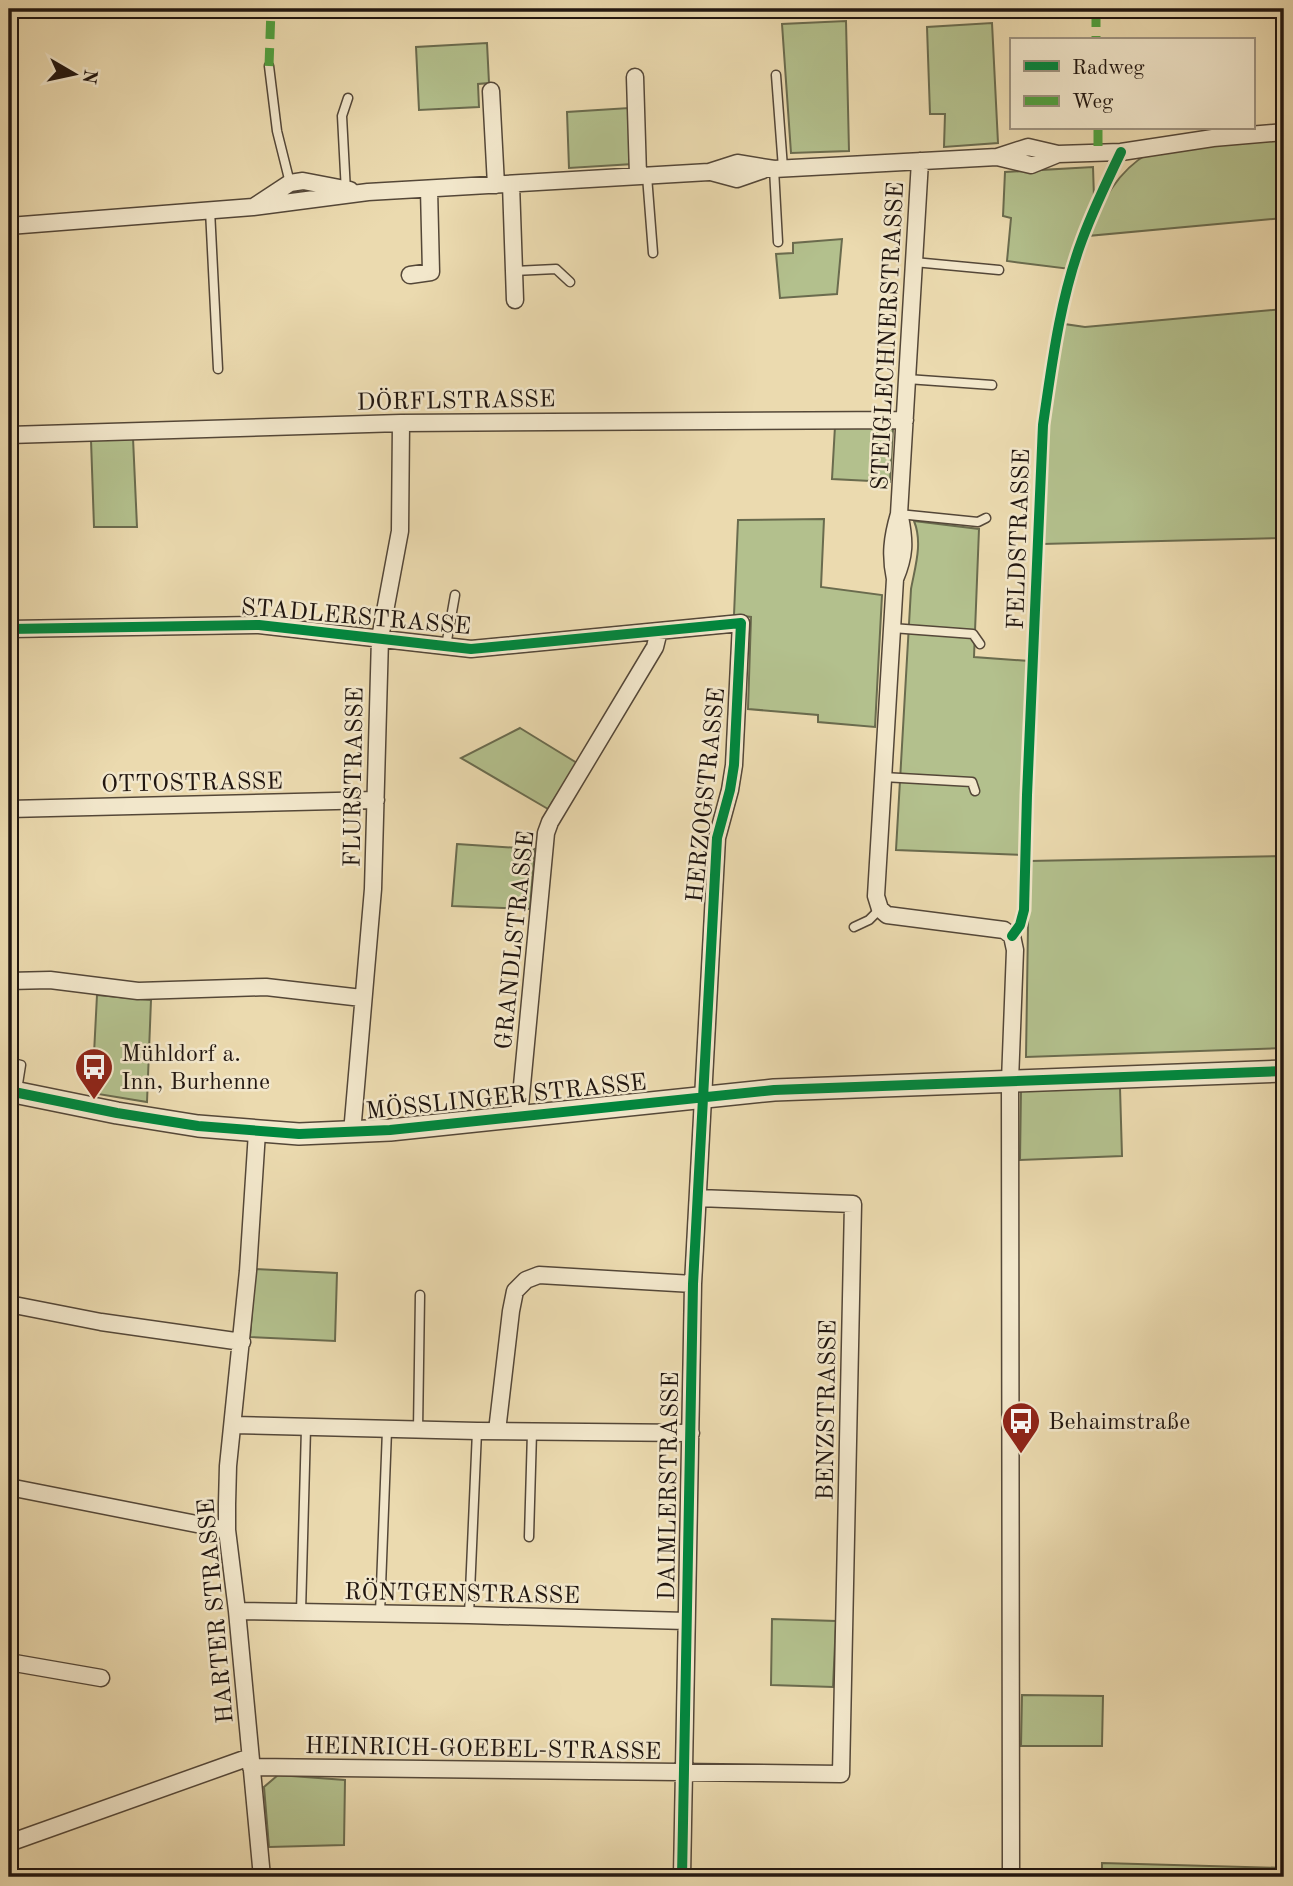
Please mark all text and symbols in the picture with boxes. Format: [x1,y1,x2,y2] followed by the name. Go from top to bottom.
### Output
[38,38,108,108] north arrow
[1010,38,1254,130] legend
[1072,58,1145,79] text: Radweg
[78,68,99,85] text: N
[1072,92,1114,113] text: Weg
[869,181,909,491] street label: STEIGLECHNERSTRASSE
[356,384,556,416] street label: DÖRFLSTRASSE
[1005,448,1035,630] street label: FELDSTRASSE
[240,596,472,640] street label: STADLERSTRASSE
[684,686,730,904] street label: HERZOGSTRASSE
[341,687,369,868] street label: FLURSTRASSE
[101,770,283,798] street label: OTTOSTRASSE
[493,830,539,1051] street label: GRANDLSTRASSE
[121,1043,270,1095] place label: Mühldorf a. Inn, Burhenne
[73,1046,115,1101] bus stop icon: Mühldorf a. Inn, Burhenne
[364,1067,648,1125] street label: MÖSSLINGER STRASSE
[814,1319,842,1501] street label: BENZSTRASSE
[656,1371,684,1601] street label: DAIMLERSTRASSE
[1000,1400,1042,1455] bus stop icon: Behaimstraße
[1048,1411,1190,1435] place label: Behaimstraße
[195,1497,239,1724] street label: HARTER STRASSE
[344,1577,580,1609] street label: RÖNTGENSTRASSE
[305,1735,661,1765] street label: HEINRICH-GOEBEL-STRASSE

